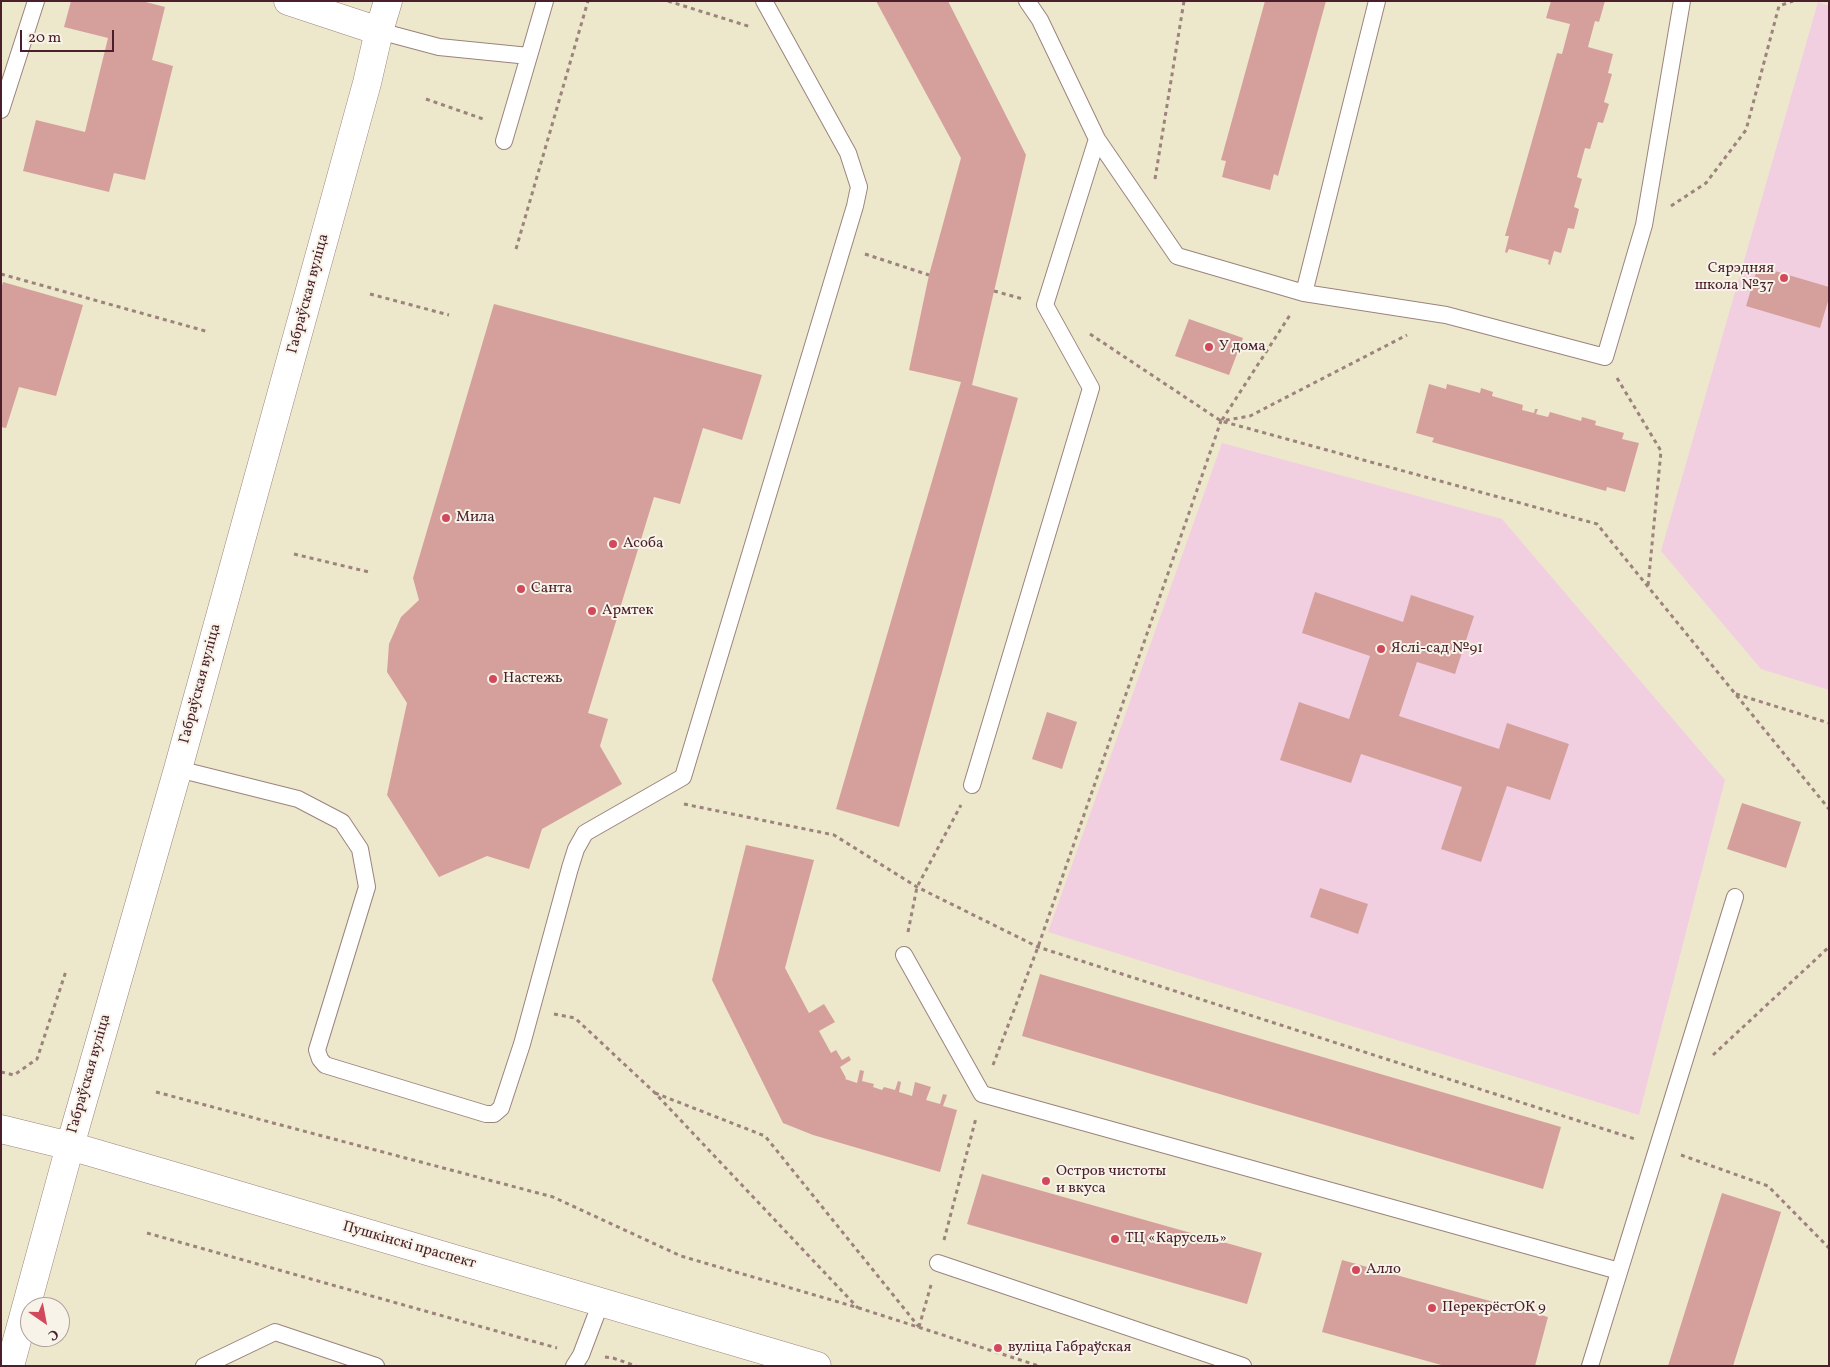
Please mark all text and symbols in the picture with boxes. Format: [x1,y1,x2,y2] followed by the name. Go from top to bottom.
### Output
[22,20,116,52] scale bar
[28,28,61,49] text: 20 m
[284,232,334,356] street label: Габраўская вуліца
[1695,260,1774,295] place label: Сярэдняя школа №37
[1778,272,1790,284] marker: Сярэдняя школа №37
[1219,338,1266,356] place label: У дома
[1203,341,1215,353] marker: У дома
[456,509,495,527] place label: Мила
[440,512,452,524] marker: Мила
[623,535,663,553] place label: Асоба
[607,538,619,550] marker: Асоба
[531,580,572,598] place label: Санта
[515,583,527,595] marker: Санта
[602,602,654,620] place label: Армтек
[586,605,598,617] marker: Армтек
[176,622,226,746] street label: Габраўская вуліца
[1391,640,1483,658] place label: Яслі-сад №91
[1375,643,1387,655] marker: Яслі-сад №91
[503,670,563,688] place label: Настежь
[487,673,499,685] marker: Настежь
[64,1012,116,1136] street label: Габраўская вуліца
[1056,1163,1166,1198] place label: Остров чистоты и вкуса
[1040,1175,1052,1187] marker: Остров чистоты и вкуса
[340,1218,478,1274] street label: Пушкінскі праспект
[1125,1230,1227,1248] place label: ТЦ «Карусель»
[1109,1233,1121,1245] marker: ТЦ «Карусель»
[1366,1261,1401,1279] place label: Алло
[1350,1264,1362,1276] marker: Алло
[20,1297,70,1347] north arrow
[1442,1299,1546,1317] place label: ПерекрёстОК 9
[1426,1302,1438,1314] marker: ПерекрёстОК 9
[44,1324,62,1345] text: С
[1008,1339,1131,1357] place label: вуліца Габраўская
[992,1342,1004,1354] marker: вуліца Габраўская

